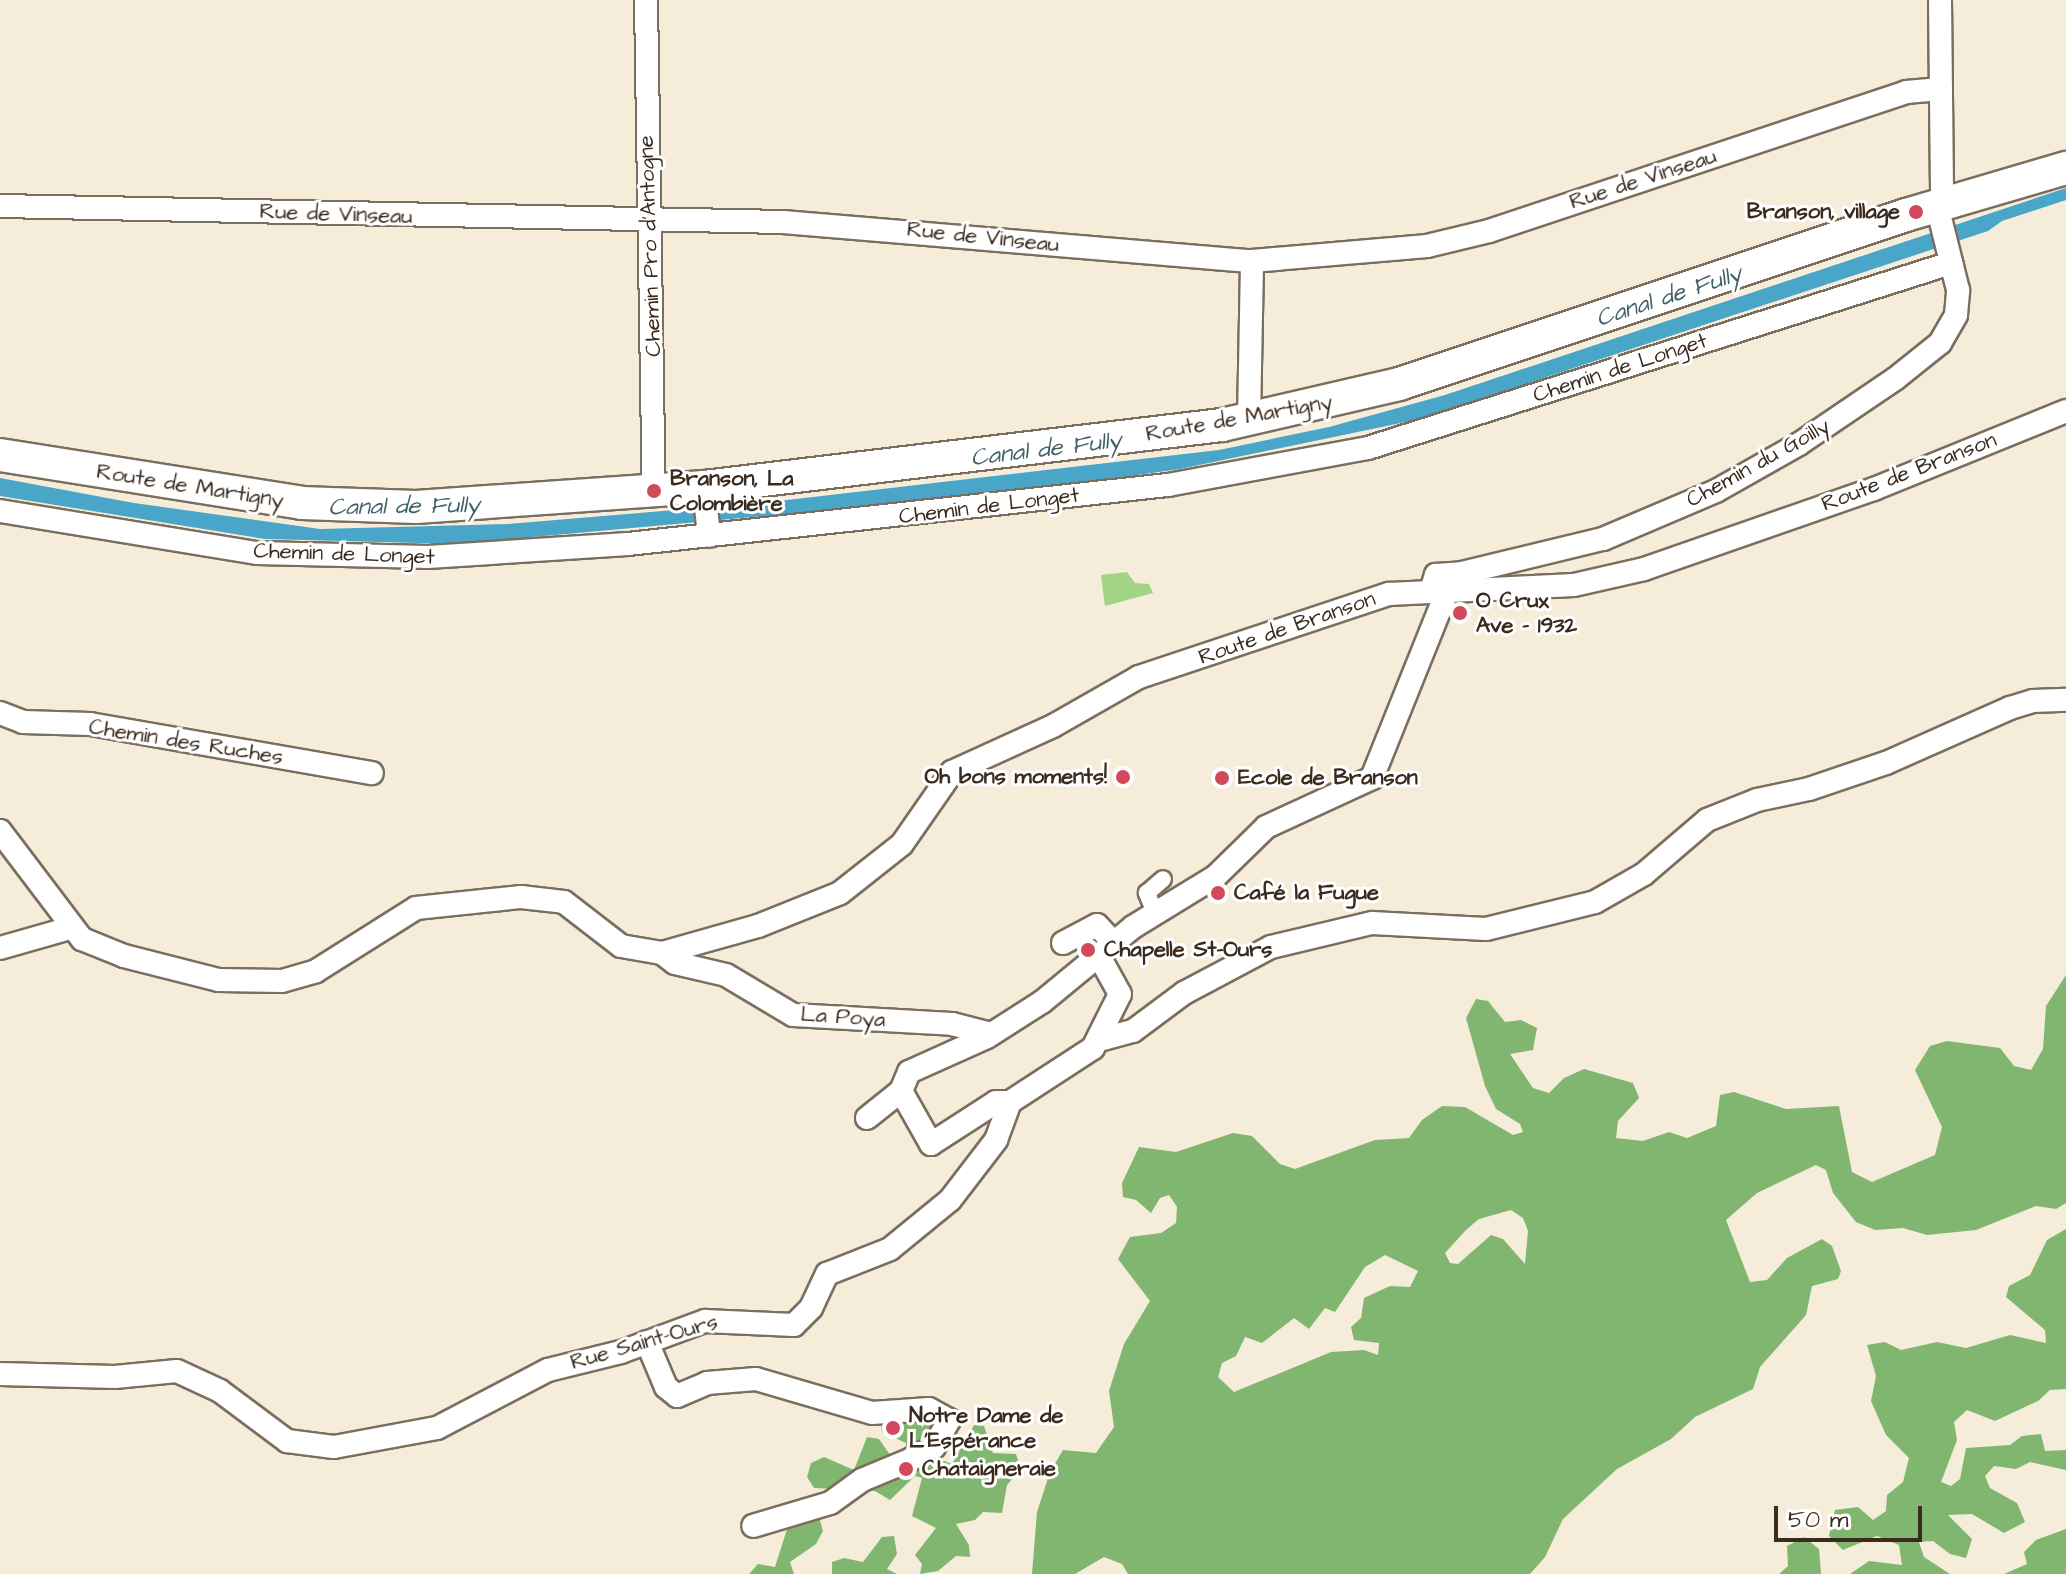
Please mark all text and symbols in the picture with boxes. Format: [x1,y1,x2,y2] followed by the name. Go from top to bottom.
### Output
[633,135,667,357] street label: Chemin Pro d'Antogne
[1566,143,1720,215] street label: Rue de Vinseau
[259,198,413,230] street label: Rue de Vinseau
[1747,199,1900,225] place label: Branson, village
[1907,203,1925,221] marker: Branson, village
[906,216,1060,258] street label: Rue de Vinseau
[1593,260,1745,334] water label: Canal de Fully
[1530,327,1710,409] street label: Chemin de Longet
[1144,389,1334,447] street label: Route de Martigny
[1682,413,1834,513] street label: Chemin du Goilly
[969,426,1123,474] water label: Canal de Fully
[1818,426,2000,518] street label: Route de Branson
[95,458,285,514] street label: Route de Martigny
[670,465,794,516] place label: Branson, La Colombière
[645,482,663,500] marker: Branson, La Colombière
[897,482,1081,530] street label: Chemin de Longet
[328,491,480,523] water label: Canal de Fully
[253,538,435,570] street label: Chemin de Longet
[1195,585,1379,671] street label: Route de Branson
[1476,587,1577,638] place label: O Crux Ave - 1932
[1451,604,1469,622] marker: O Crux Ave - 1932
[87,714,285,770] street label: Chemin des Ruches
[925,764,1107,790] place label: Oh bons moments!
[1238,765,1418,791] place label: Ecole de Branson
[1114,768,1132,786] marker: Oh bons moments!
[1213,769,1231,787] marker: Ecole de Branson
[1234,880,1379,906] place label: Café la Fugue
[1209,884,1227,902] marker: Café la Fugue
[1104,937,1272,963] place label: Chapelle St-Ours
[1079,941,1097,959] marker: Chapelle St-Ours
[800,1001,886,1033] street label: La Poya
[567,1308,721,1376] street label: Rue Saint-Ours
[909,1402,1063,1454] place label: Notre Dame de L'Espérance
[884,1419,902,1437] marker: Notre Dame de L'Espérance
[922,1456,1056,1482] place label: Chataigneraie
[897,1460,915,1478] marker: Chataigneraie
[1778,1490,1926,1540] scale bar
[1788,1503,1848,1537] text: 50 m

